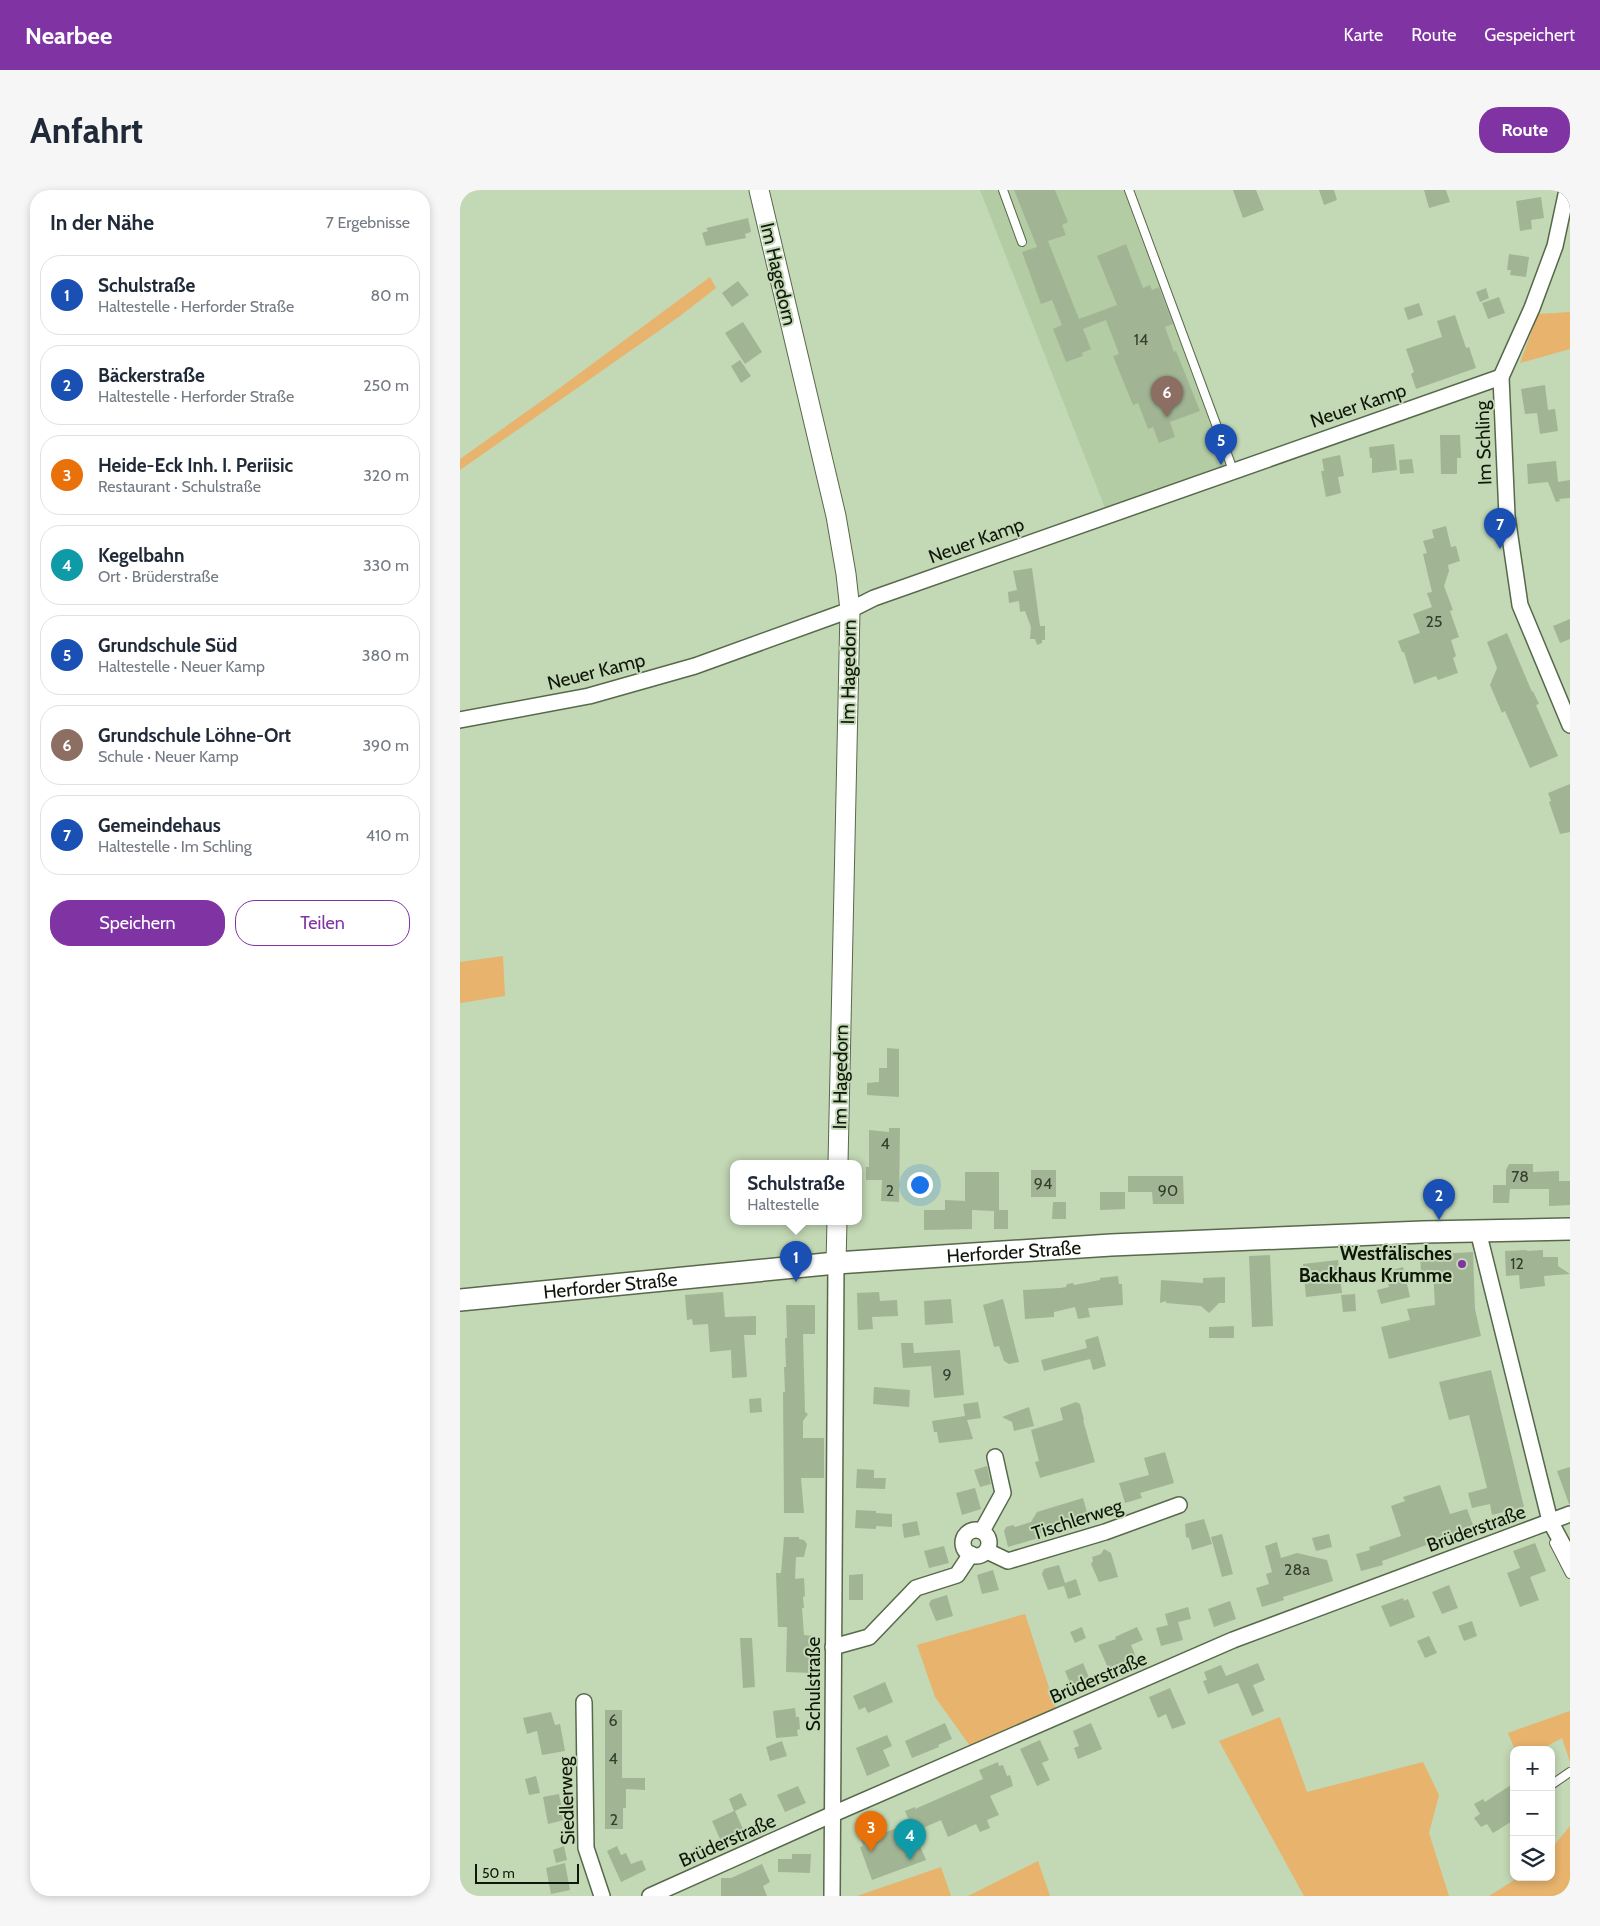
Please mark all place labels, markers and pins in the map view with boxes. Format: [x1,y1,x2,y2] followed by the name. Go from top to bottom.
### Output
[1151,376,1183,417] pin: 6
[1205,424,1237,465] pin: 5
[1484,508,1516,549] pin: 7
[1423,1179,1455,1220] pin: 2
[780,1241,812,1282] pin: 1
[1299,1242,1452,1287] place label: Westfälisches Backhaus Krumme
[1456,1258,1468,1270] marker: Westfälisches Backhaus Krumme
[855,1811,887,1852] pin: 3
[894,1819,926,1860] pin: 4

